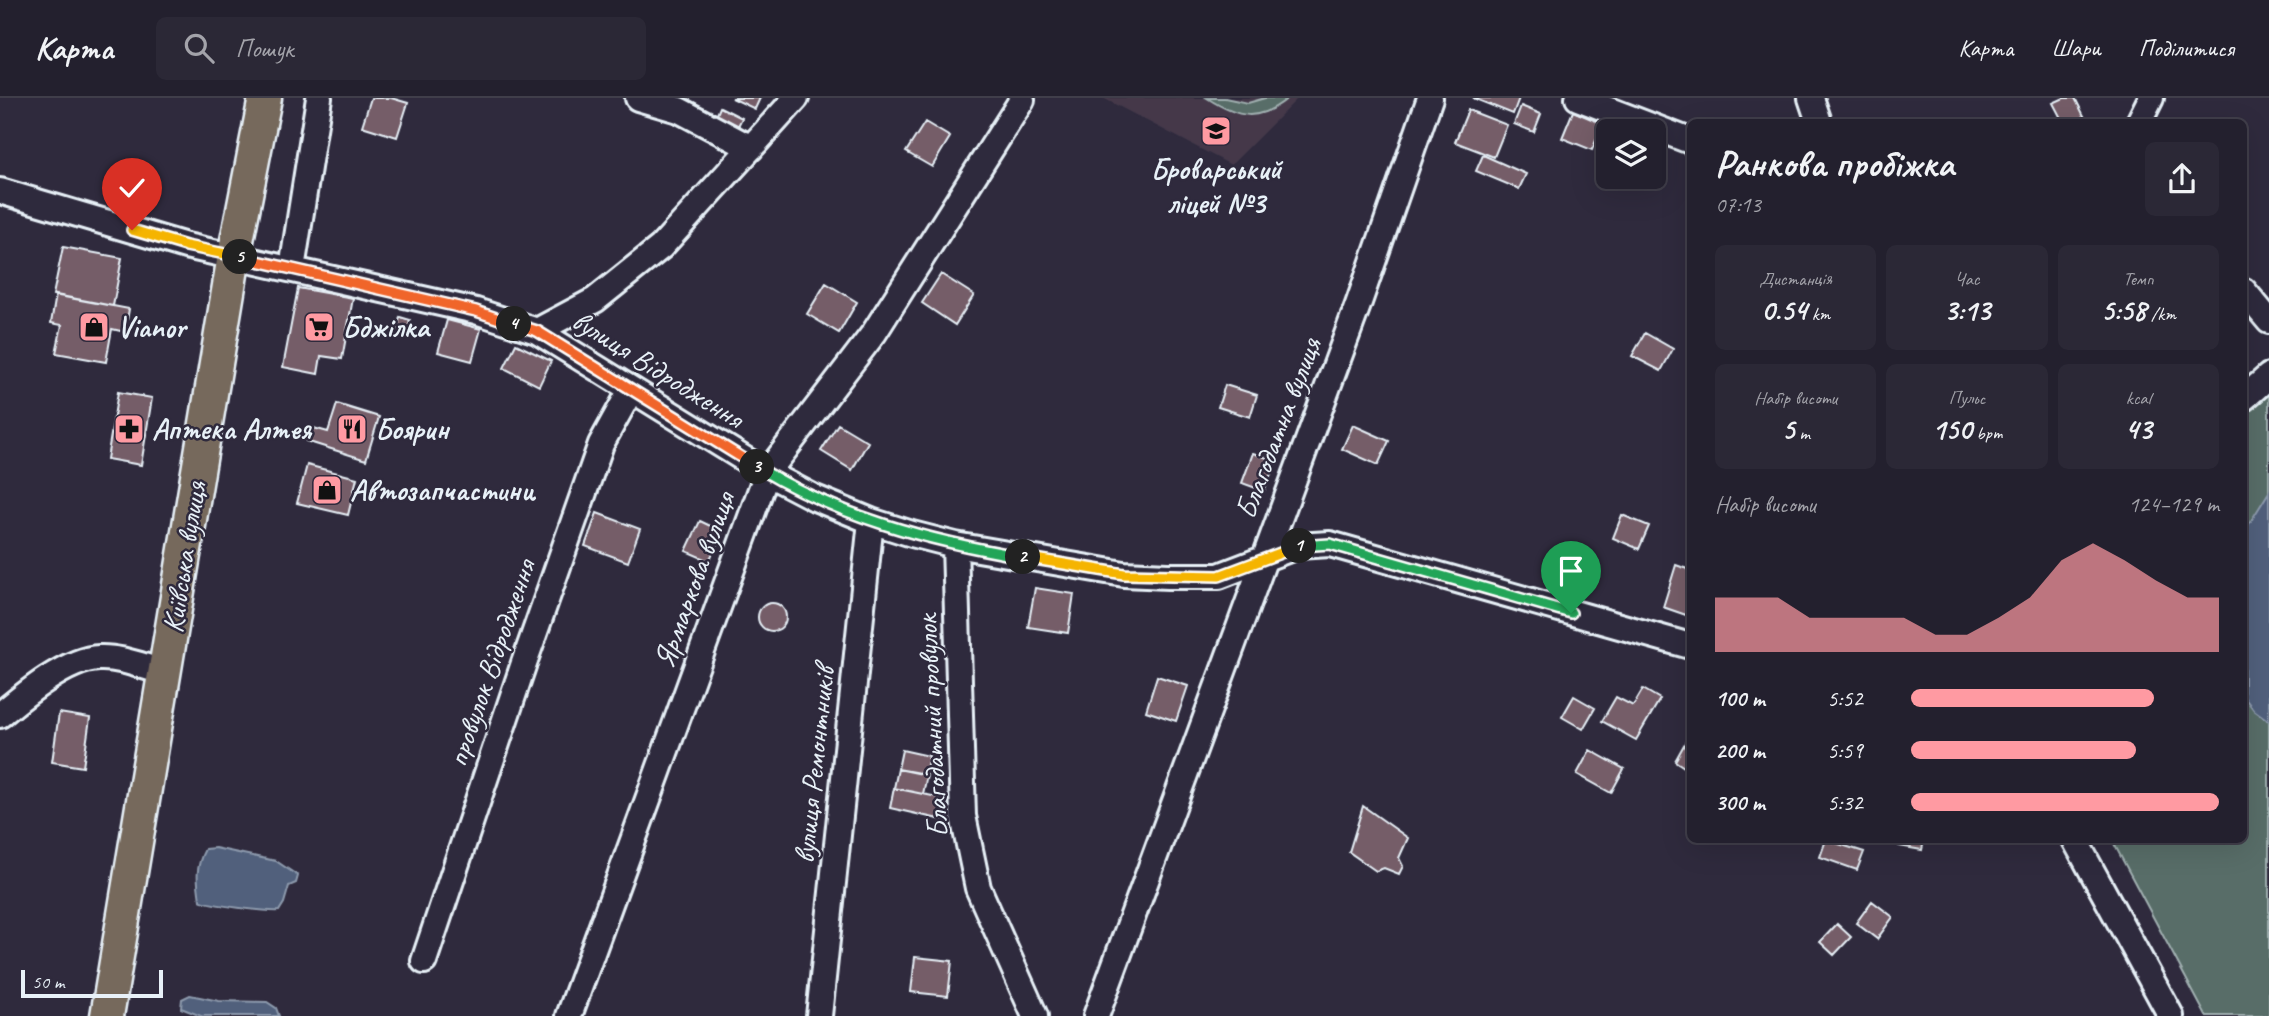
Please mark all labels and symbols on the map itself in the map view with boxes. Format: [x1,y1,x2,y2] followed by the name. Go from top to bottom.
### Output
[1199,114,1233,148] school or university icon: Броварський ліцей №3
[1150,150,1284,222] place label: Броварський ліцей №3
[102,158,162,230] pin
[222,240,258,274] pin: 5
[565,301,753,438] street label: вулиця Відродження
[496,306,532,342] pin: 4
[117,308,189,346] place label: Vianor
[342,308,431,346] place label: Бджілка
[77,310,111,344] shop icon: Vianor
[302,310,336,344] supermarket icon: Бджілка
[1226,331,1330,524] street label: Благодатна вулиця
[152,410,313,448] place label: Аптека Алтея
[375,410,450,448] place label: Боярин
[112,412,146,446] pharmacy icon: Аптека Алтея
[335,412,369,446] restaurant icon: Боярин
[740,450,774,484] pin: 3
[350,471,536,509] place label: Автозапчастини
[310,473,344,507] shop icon: Автозапчастини
[153,478,215,635] street label: Київська вулиця
[645,484,744,673] street label: Ярмаркова вулиця
[1282,528,1316,564] pin: 1
[1006,540,1040,574] pin: 2
[1541,541,1601,613] pin
[438,552,545,771] street label: провулок Відродження
[907,612,957,838] street label: Благодатний провулок
[785,658,844,865] street label: вулиця Ремонтників
[21,967,163,999] scale bar

